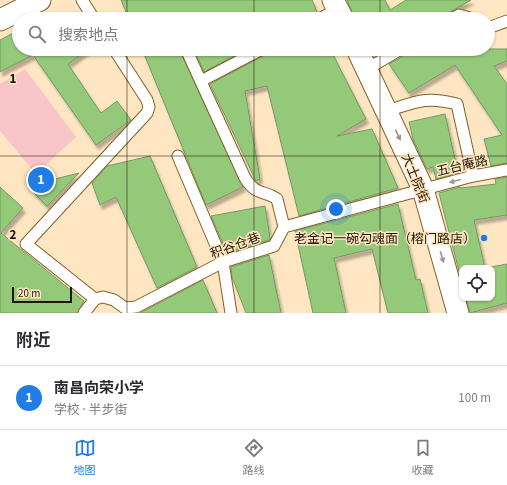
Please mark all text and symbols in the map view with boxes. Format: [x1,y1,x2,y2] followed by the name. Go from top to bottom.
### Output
[12,12,495,56] search box
[26,23,48,45] icon: search
[58,25,118,46] text: 搜索地点
[10,70,17,88] text: 1
[395,129,401,141] one-way arrow
[397,151,433,206] street label: 大士院街
[435,151,490,181] street label: 五台庵路
[28,165,54,195] pin: 1
[449,178,461,184] one-way arrow
[326,199,346,219] your location
[10,226,17,244] text: 2
[208,229,263,263] street label: 积谷仓巷
[294,230,476,248] place label: 老金记一碗勾魂面（榕门路店）
[479,233,489,243] marker: 老金记一碗勾魂面（榕门路店）
[439,251,445,263] one-way arrow
[459,265,495,301] map controls
[459,265,495,301] button: locate
[12,285,72,304] scale bar
[18,286,40,301] text: 20 m
[16,329,50,353] text: 附近
[54,378,144,399] text: 南昌向荣小学
[26,389,32,407] text: 1
[458,389,491,407] text: 100 m
[54,401,127,419] text: 学校 · 半步街
[74,437,96,478] tab: 地图
[243,437,265,478] tab: 路线
[412,437,434,478] tab: 收藏

